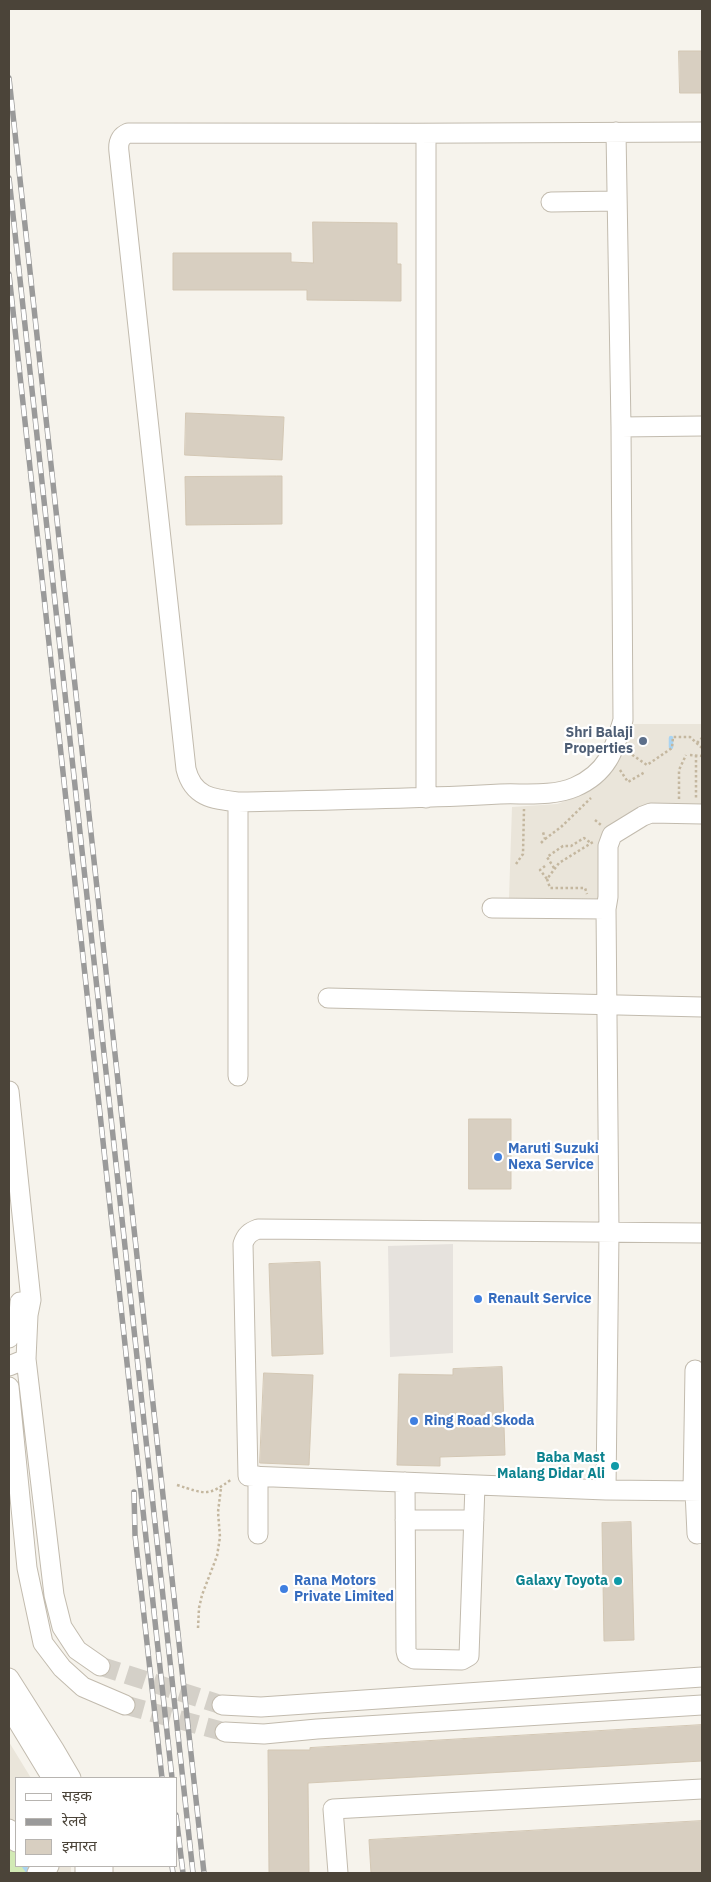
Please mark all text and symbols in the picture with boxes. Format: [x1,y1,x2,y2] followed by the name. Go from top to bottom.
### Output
[564,725,633,758] place label: Shri Balaji Properties
[637,735,649,747] marker: Shri Balaji Properties
[508,1141,599,1174] place label: Maruti Suzuki Nexa Service
[492,1151,504,1163] marker: Maruti Suzuki Nexa Service
[488,1291,592,1307] place label: Renault Service
[472,1293,484,1305] marker: Renault Service
[424,1413,535,1429] place label: Ring Road Skoda
[408,1415,420,1427] marker: Ring Road Skoda
[497,1450,605,1482] place label: Baba Mast Malang Didar Ali
[609,1460,621,1472] marker: Baba Mast Malang Didar Ali
[294,1573,394,1605] place label: Rana Motors Private Limited
[516,1573,608,1589] place label: Galaxy Toyota
[612,1575,624,1587] marker: Galaxy Toyota
[278,1583,290,1595] marker: Rana Motors Private Limited
[15,1777,178,1867] legend
[62,1786,92,1805] text: सड़क
[62,1811,87,1830] text: रेलवे
[62,1836,97,1855] text: इमारत

